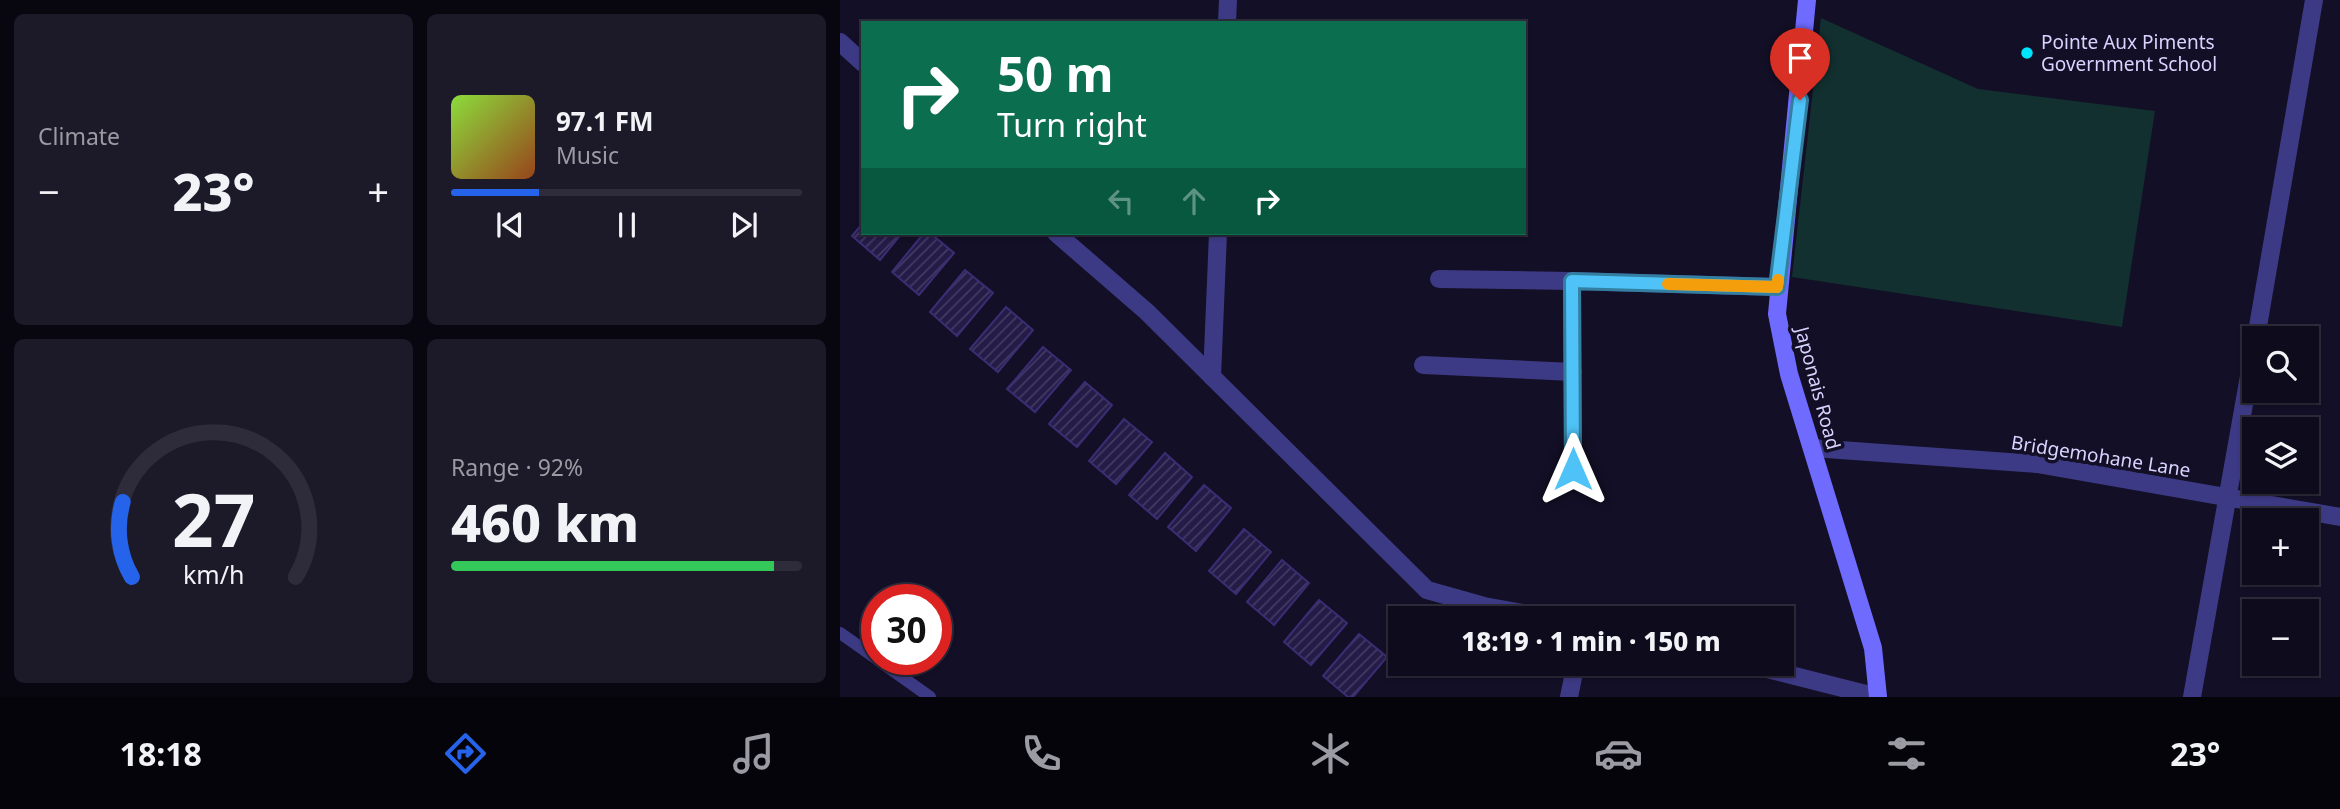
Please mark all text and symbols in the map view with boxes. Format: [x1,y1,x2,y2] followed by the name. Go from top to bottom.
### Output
[1770,28,1830,100] pin
[2041,29,2217,77] place label: Pointe Aux Piments Government School
[1781,39,1819,77] icon: arrive
[997,40,1114,106] text: 50 m
[2019,45,2035,61] marker: Pointe Aux Piments Government School
[882,49,973,140] icon: right
[556,103,653,139] text: 97.1 FM
[997,103,1147,146] text: Turn right
[38,120,120,152] text: Climate
[556,139,619,171] text: Music
[172,155,255,226] text: 23°
[38,165,60,217] text: −
[367,165,389,217] text: +
[1102,182,1140,220] icon: left
[1175,182,1213,220] icon: ahead
[1248,182,1286,220] icon: right
[491,206,529,244] icon: previous
[608,206,646,244] icon: pause
[725,206,763,244] icon: next
[1789,322,1847,452] street label: Japonais Road
[2242,326,2319,676] map controls
[2242,326,2319,403] button: search
[2242,417,2319,494] button: layers
[2009,429,2193,483] street label: Bridgemohane Lane
[1536,432,1610,506] position arrow
[451,451,583,483] text: Range · 92%
[172,469,255,568] text: 27
[451,486,639,557] text: 460 km
[2242,508,2319,585] button: +
[183,557,244,591] text: km/h
[861,584,952,675] speed limit sign: 30
[2242,599,2319,676] button: −
[1461,623,1721,659] text: 18:19 · 1 min · 150 m
[441,729,490,778] icon: directions
[729,729,778,778] icon: music
[1017,729,1066,778] icon: phone
[1306,729,1355,778] icon: climate
[1594,729,1643,778] icon: car
[1882,729,1931,778] icon: filters
[120,732,202,775] text: 18:18
[2170,732,2220,775] text: 23°

